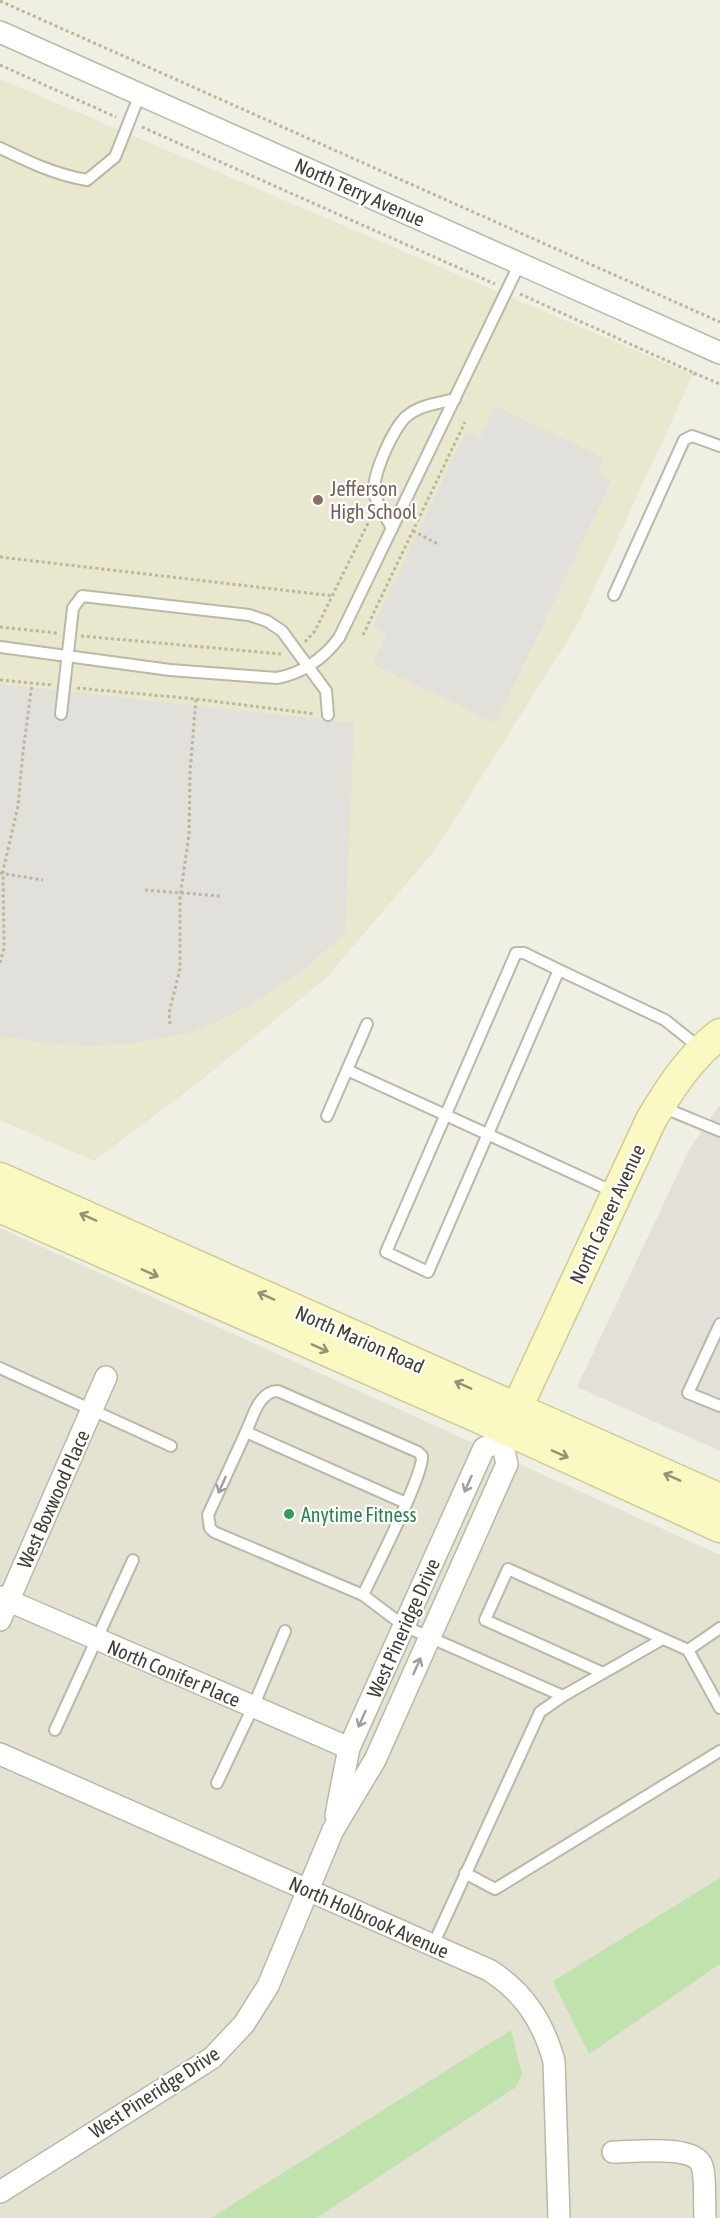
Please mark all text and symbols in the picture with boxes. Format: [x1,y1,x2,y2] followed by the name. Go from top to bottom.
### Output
[291,153,429,231] street label: North Terry Avenue
[330,477,418,523] place label: Jefferson High School
[311,493,325,507] marker: Jefferson High School
[565,1141,649,1287] street label: North Career Avenue
[79,1211,97,1222] one-way arrow
[140,1268,158,1280] one-way arrow
[257,1290,275,1302] one-way arrow
[292,1300,428,1378] street label: North Marion Road
[311,1343,329,1355] one-way arrow
[454,1379,472,1391] one-way arrow
[12,1426,94,1572] street label: West Boxwood Place
[551,1449,569,1460] one-way arrow
[663,1471,681,1482] one-way arrow
[462,1474,473,1493] one-way arrow
[215,1476,227,1494] one-way arrow
[301,1503,417,1526] place label: Anytime Fitness
[282,1507,296,1521] marker: Anytime Fitness
[362,1555,444,1701] street label: West Pineridge Drive
[104,1635,244,1711] street label: North Conifer Place
[411,1658,423,1676] one-way arrow
[356,1710,367,1728] one-way arrow
[286,1871,452,1963] street label: North Holbrook Avenue
[85,2041,223,2143] street label: West Pineridge Drive

